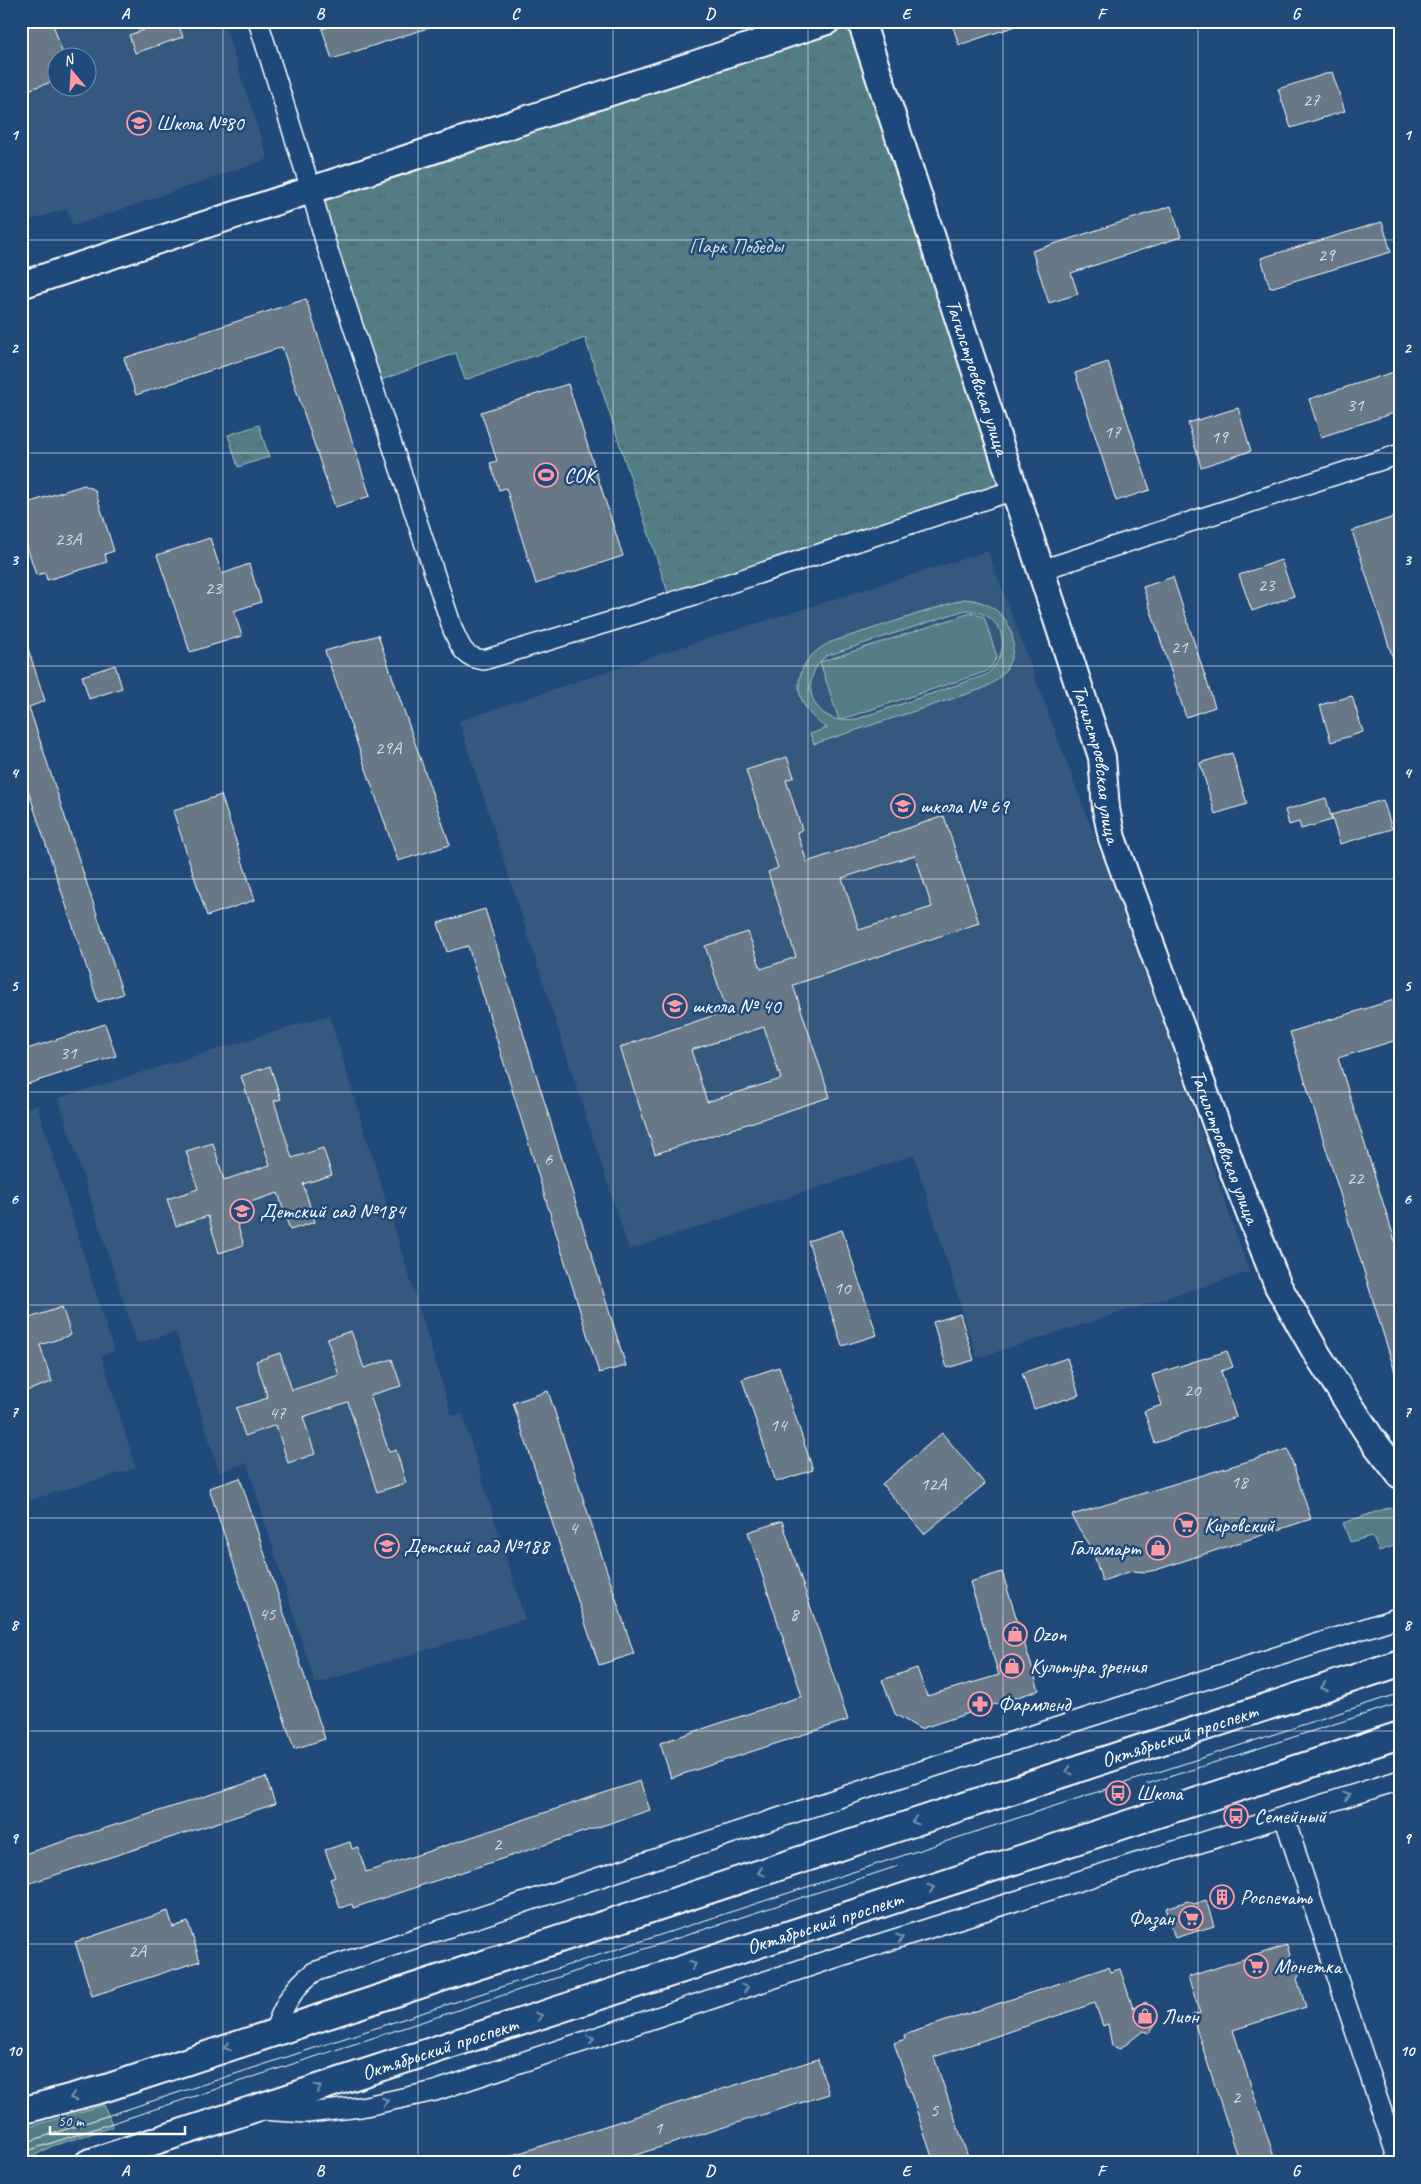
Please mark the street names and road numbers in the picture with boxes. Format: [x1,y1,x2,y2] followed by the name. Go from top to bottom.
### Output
[940,296,1016,461] street label: Тагилстроевская улица
[1066,681,1127,849] street label: Тагилстроевская улица
[1185,1066,1266,1230] street label: Тагилстроевская улица
[1098,1697,1262,1773] street label: Октябрьский проспект
[743,1885,908,1960] street label: Октябрьский проспект
[358,2010,522,2086] street label: Октябрьский проспект

